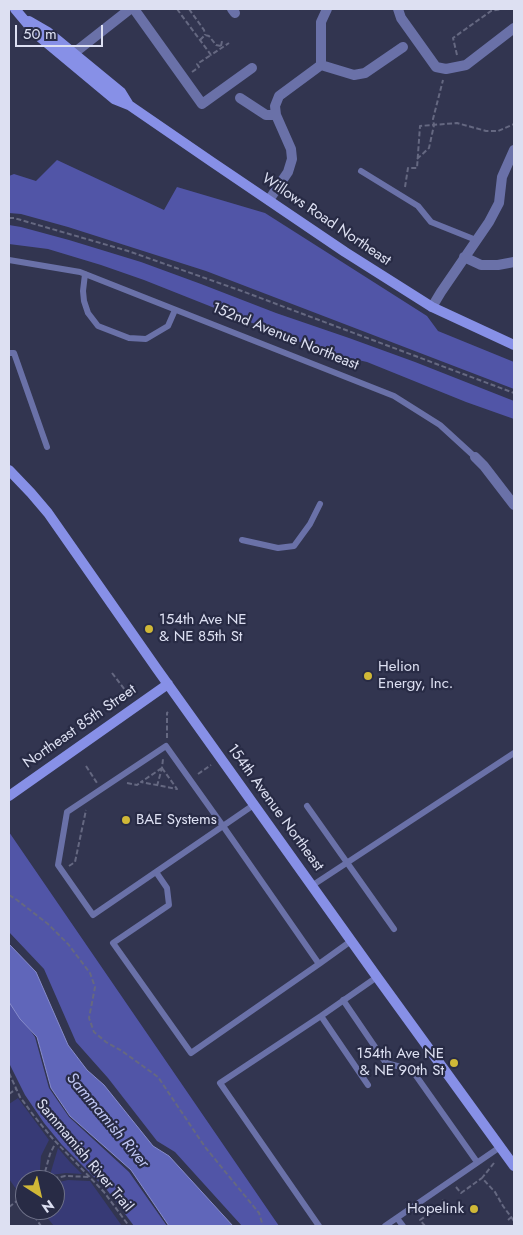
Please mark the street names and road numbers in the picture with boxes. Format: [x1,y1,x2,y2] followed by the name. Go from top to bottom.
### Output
[258,170,394,270] street label: Willows Road Northeast
[209,299,361,375] street label: 152nd Avenue Northeast
[20,681,140,773] street label: Northeast 85th Street
[223,741,327,875] street label: 154th Avenue Northeast
[32,1096,136,1216] street label: Sammamish River Trail

